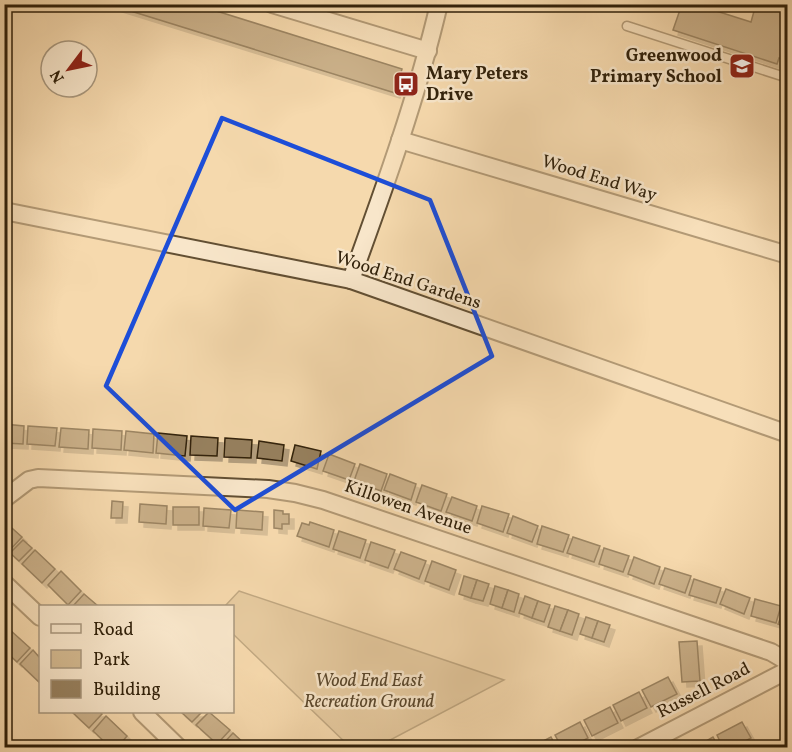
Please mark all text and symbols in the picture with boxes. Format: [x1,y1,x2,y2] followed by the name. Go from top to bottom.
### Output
[39,39,99,99] north arrow
[590,44,722,90] place label: Greenwood Primary School
[727,51,757,81] school or university icon: Greenwood Primary School
[426,62,528,108] place label: Mary Peters Drive
[45,65,70,87] text: N
[391,69,421,99] bus stop icon: Mary Peters Drive
[538,150,660,208] street label: Wood End Way
[332,246,484,316] street label: Wood End Gardens
[341,474,475,542] street label: Killowen Avenue
[39,605,234,713] legend
[93,618,134,643] text: Road
[93,648,130,673] text: Park
[653,657,755,725] street label: Russell Road
[304,669,435,715] park label: Wood End East Recreation Ground
[93,678,161,703] text: Building

